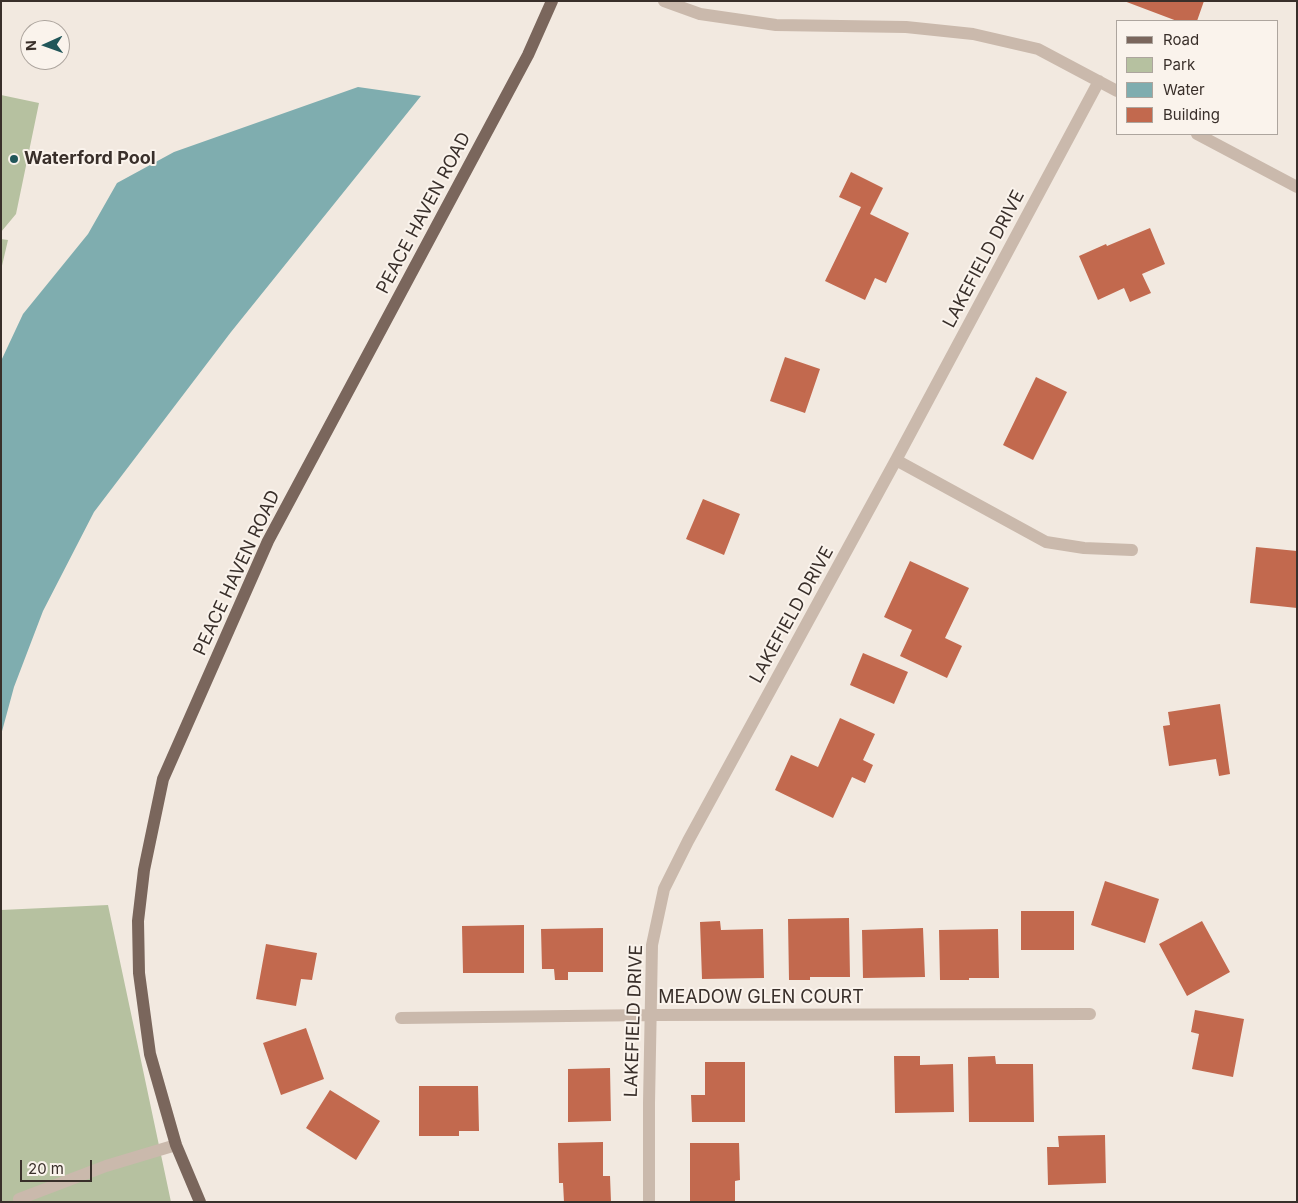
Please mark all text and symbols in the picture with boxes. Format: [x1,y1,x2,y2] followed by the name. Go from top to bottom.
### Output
[20,20,70,70] north arrow
[1116,20,1278,135] legend
[1163,30,1199,49] text: Road
[22,40,39,51] text: N
[1163,55,1195,74] text: Park
[1163,80,1205,99] text: Water
[1163,105,1220,124] text: Building
[372,129,476,297] street label: PEACE HAVEN ROAD
[24,148,156,170] place label: Waterford Pool
[8,153,20,165] marker: Waterford Pool
[939,187,1029,331] street label: LAKEFIELD DRIVE
[189,487,285,659] street label: PEACE HAVEN ROAD
[746,543,838,687] street label: LAKEFIELD DRIVE
[621,944,647,1098] street label: LAKEFIELD DRIVE
[658,987,864,1009] street label: MEADOW GLEN COURT
[22,1150,95,1182] scale bar
[28,1159,64,1178] text: 20 m

